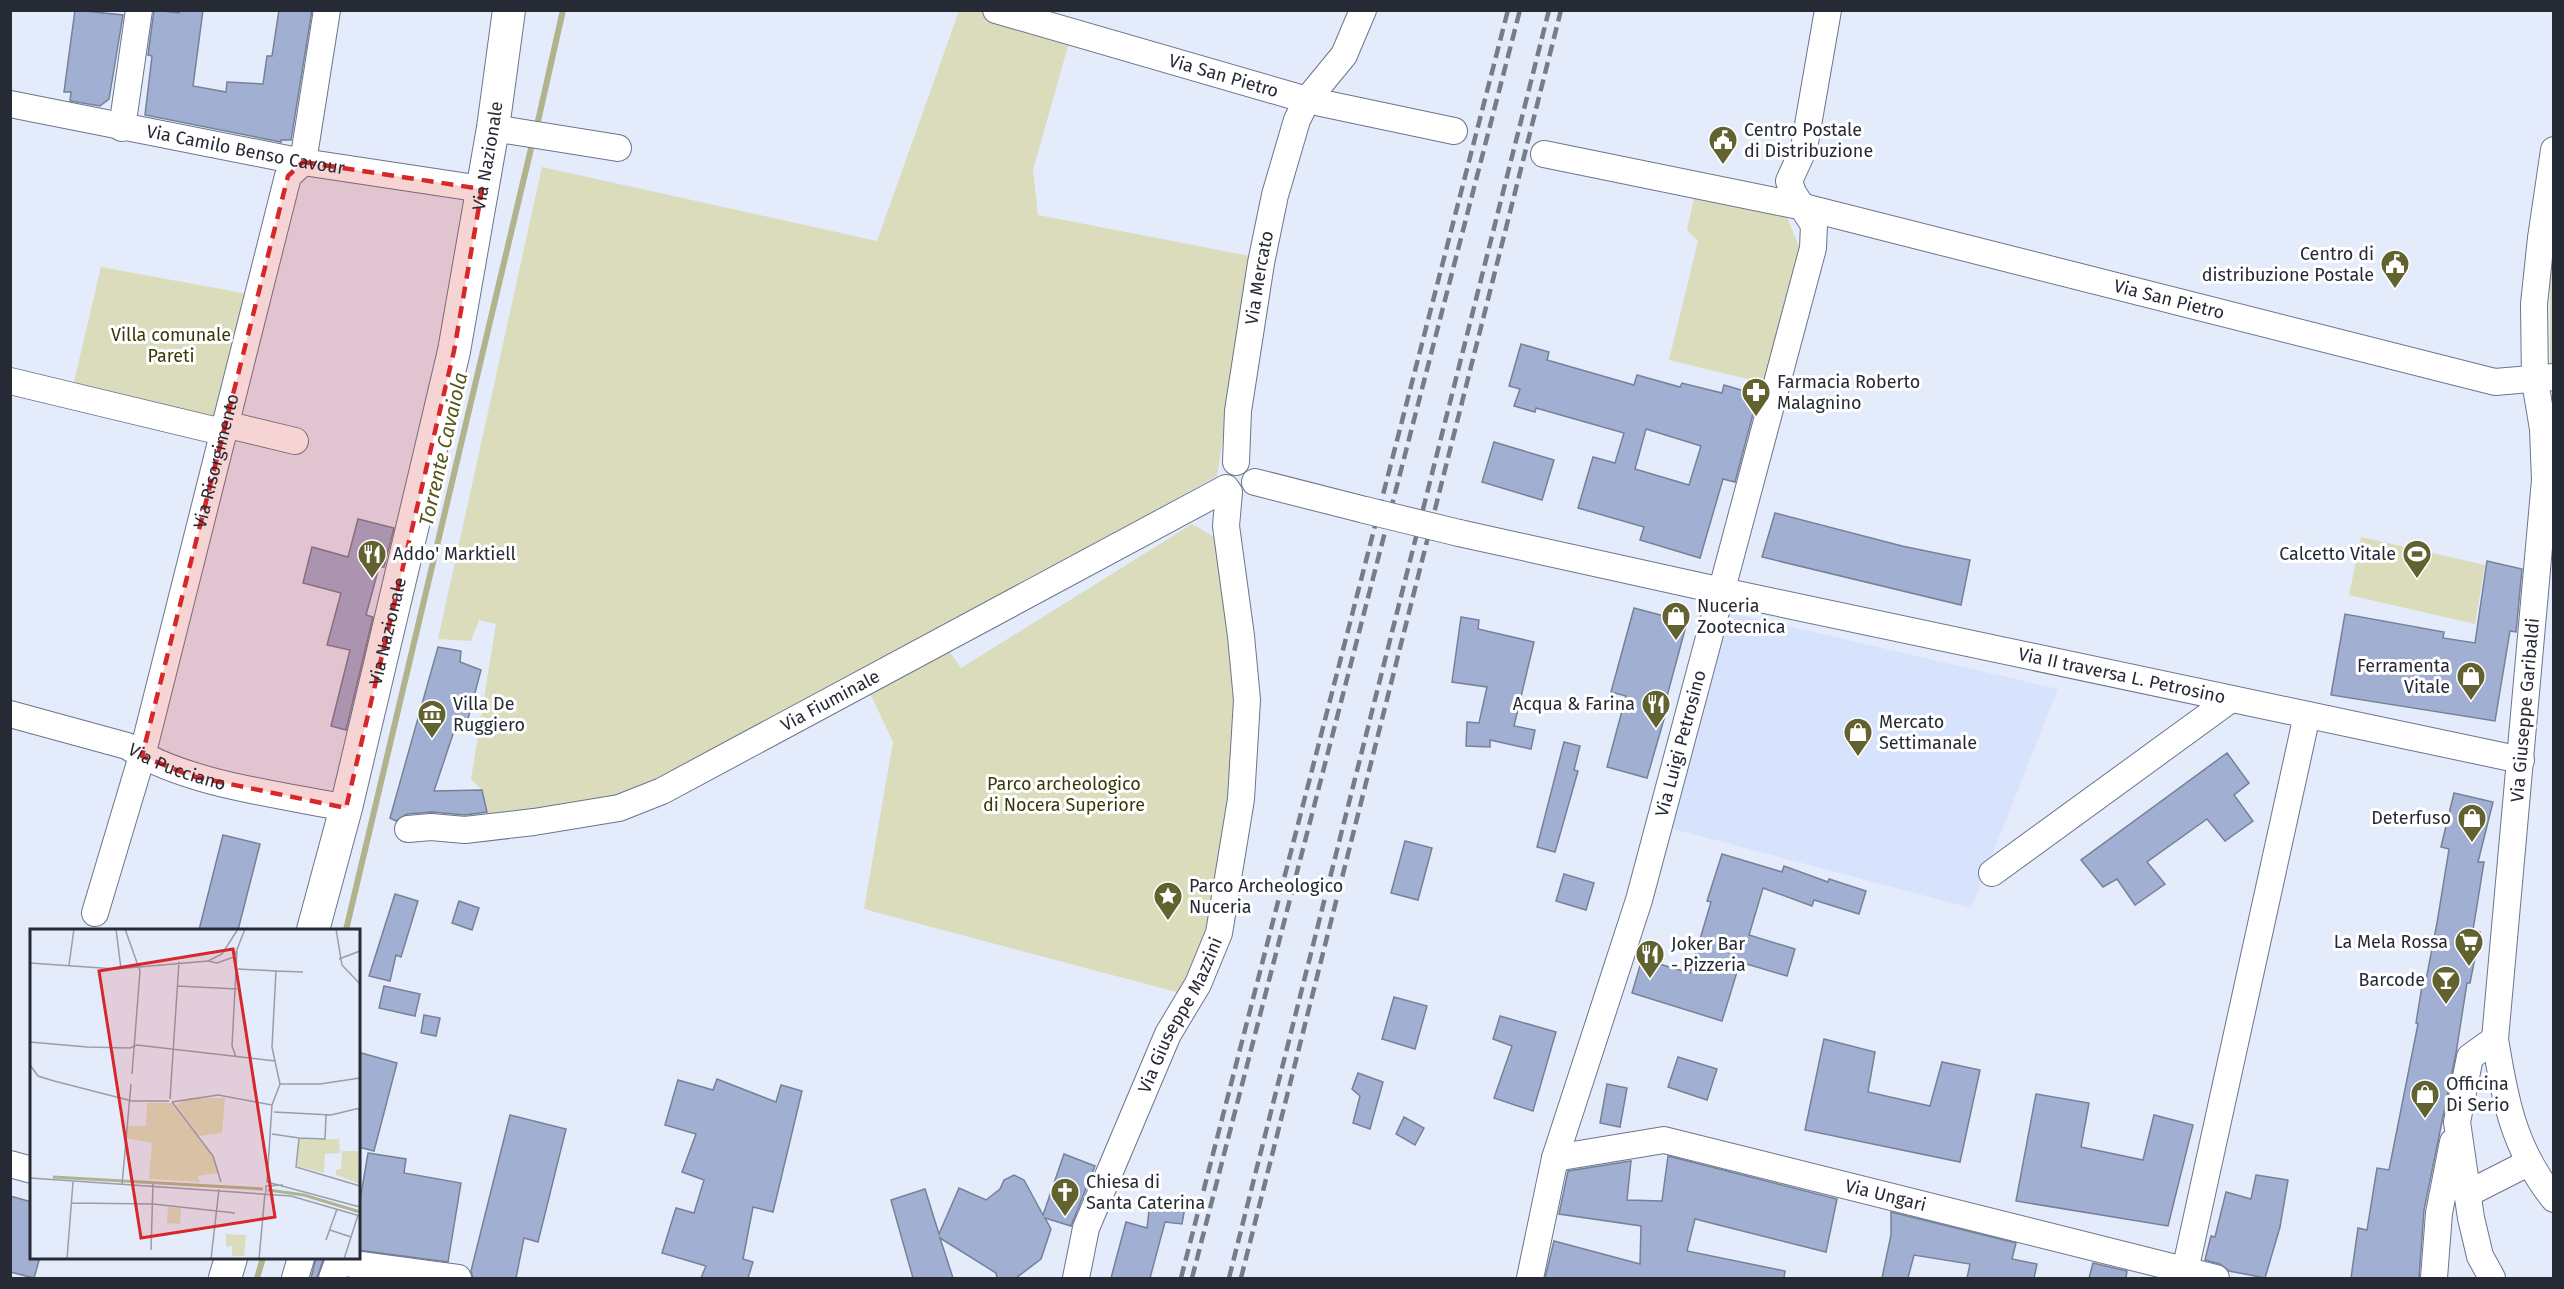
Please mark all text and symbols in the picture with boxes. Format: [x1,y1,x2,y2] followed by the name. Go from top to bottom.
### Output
[1166,50,1281,102] street label: Via San Pietro
[468,100,508,212] street label: Via Nazionale
[1744,119,1873,162] place label: Centro Postale di Distribuzione
[144,120,346,179] street label: Via Camilo Benso Cavour
[1707,124,1739,166] public building icon: Centro Postale di Distribuzione
[1241,229,1278,326] street label: Via Mercato
[2202,243,2374,286] place label: Centro di distribuzione Postale
[2379,248,2411,290] public building icon: Centro di distribuzione Postale
[2111,275,2227,324] street label: Via San Pietro
[111,324,231,367] park label: Villa comunale Pareti
[414,370,472,528] water label: Torrente Cavaiola
[1777,371,1920,414] place label: Farmacia Roberto Malagnino
[1740,376,1772,418] pharmacy icon: Farmacia Roberto Malagnino
[189,391,244,531] street label: Via Risorgimento
[356,538,388,580] restaurant icon: Addo' Marktiell
[2401,538,2433,580] sports icon: Calcetto Vitale
[393,543,516,565] place label: Addo' Marktiell
[2279,543,2396,565] place label: Calcetto Vitale
[364,575,411,688] street label: Via Nazionale
[1697,595,1786,638] place label: Nuceria Zootecnica
[1660,600,1692,642] shop icon: Nuceria Zootecnica
[2506,617,2544,803] street label: Via Giuseppe Garibaldi
[2016,643,2228,708] street label: Via II traversa L. Petrosino
[2357,655,2450,698] place label: Ferramenta Vitale
[2455,660,2487,702] shop icon: Ferramenta Vitale
[777,665,883,736] street label: Via Fiuminale
[1651,668,1711,819] street label: Via Luigi Petrosino
[1640,688,1672,730] restaurant icon: Acqua & Farina
[453,693,525,736] place label: Villa De Ruggiero
[1513,693,1635,715] place label: Acqua & Farina
[416,698,448,740] museum icon: Villa De Ruggiero
[1879,711,1977,754] place label: Mercato Settimanale
[1842,716,1874,758] shop icon: Mercato Settimanale
[124,738,228,795] street label: Via Pucciano
[983,773,1145,816] park label: Parco archeologico di Nocera Superiore
[2456,802,2488,844] shop icon: Deterfuso
[2371,807,2451,829] place label: Deterfuso
[1189,875,1343,918] place label: Parco Archeologico Nuceria
[1152,880,1184,922] place icon: Parco Archeologico Nuceria
[2453,926,2485,968] supermarket icon: La Mela Rossa
[30,929,360,1259] inset map
[2334,931,2448,953] place label: La Mela Rossa
[1671,933,1746,976] place label: Joker Bar - Pizzeria
[1133,934,1227,1096] street label: Via Giuseppe Mazzini
[1634,938,1666,980] restaurant icon: Joker Bar - Pizzeria
[2430,964,2462,1006] bar icon: Barcode
[2359,969,2425,991] place label: Barcode
[2446,1073,2510,1116] place label: Officina Di Serio
[2409,1078,2441,1120] shop icon: Officina Di Serio
[1086,1171,1205,1214] place label: Chiesa di Santa Caterina
[1843,1175,1929,1216] street label: Via Ungari
[1049,1176,1081,1218] church icon: Chiesa di Santa Caterina

